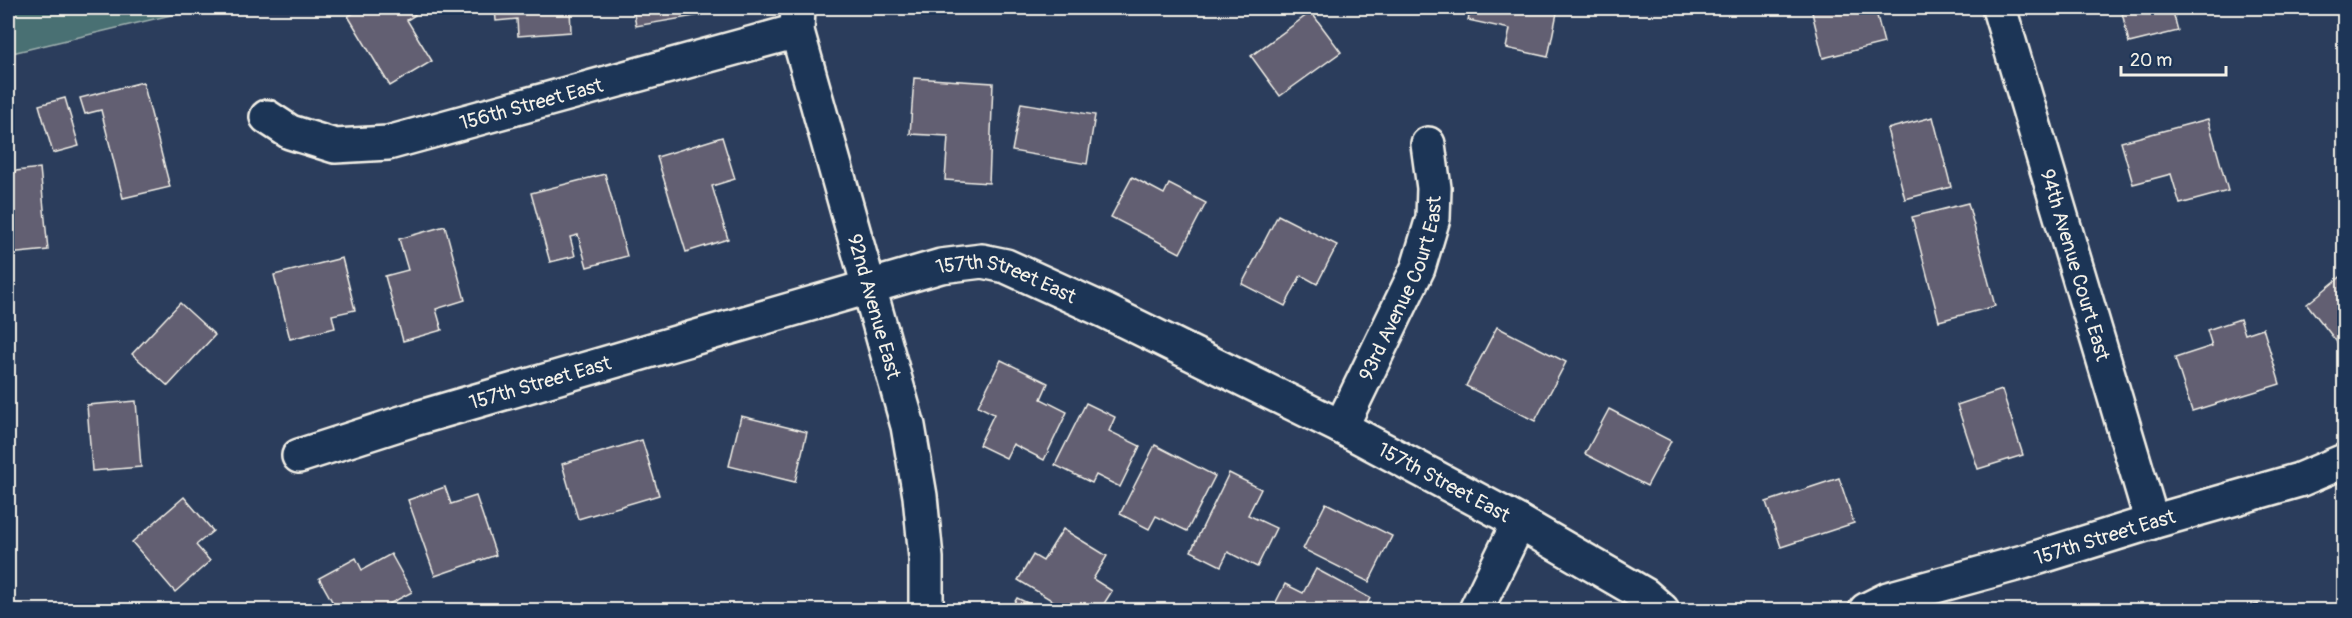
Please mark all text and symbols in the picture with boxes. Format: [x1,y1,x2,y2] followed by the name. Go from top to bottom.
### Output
[2121,39,2226,77] scale bar
[2130,49,2172,72] text: 20 m
[457,73,607,136] street label: 156th Street East
[2035,166,2116,365] street label: 94th Avenue Court East
[1353,195,1447,385] street label: 93rd Avenue Court East
[842,231,906,383] street label: 92nd Avenue East
[933,249,1081,310] street label: 157th Street East
[466,350,615,415] street label: 157th Street East
[1373,437,1515,528] street label: 157th Street East
[2031,504,2179,571] street label: 157th Street East

